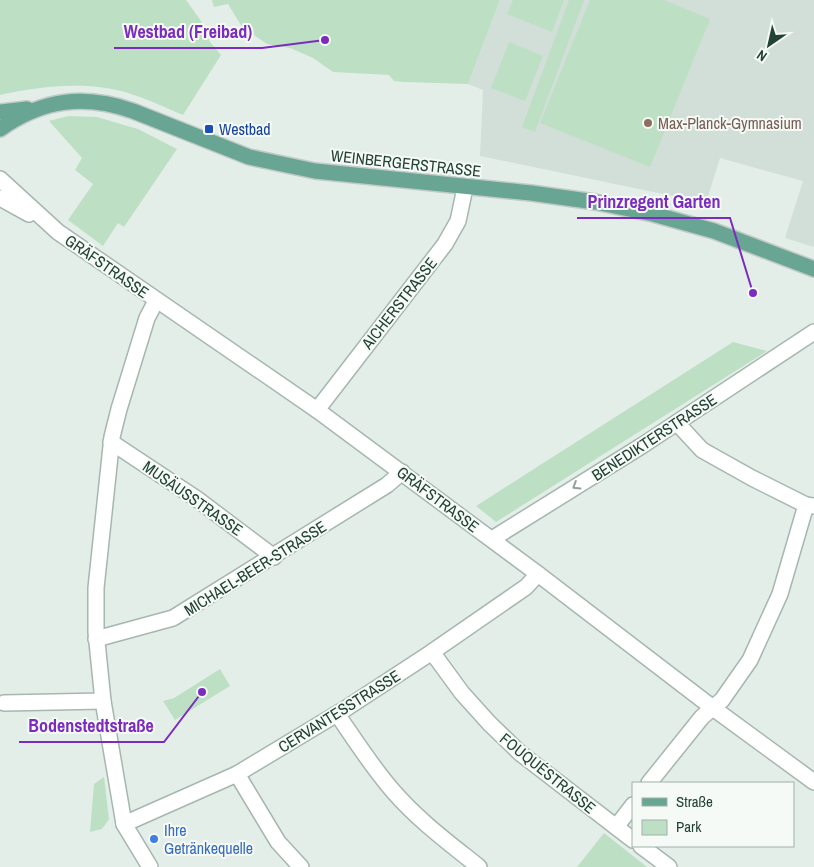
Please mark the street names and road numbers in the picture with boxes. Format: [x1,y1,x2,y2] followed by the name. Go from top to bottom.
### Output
[330,144,482,182] street label: WEINBERGERSTRASSE
[61,229,153,303] street label: GRÄFSTRASSE
[356,253,442,354] street label: AICHERSTRASSE
[587,388,721,486] street label: BENEDIKTERSTRASSE
[139,455,247,541] street label: MUSÄUSSTRASSE
[392,461,484,537] street label: GRÄFSTRASSE
[180,515,330,621] street label: MICHAEL-BEER-STRASSE
[274,665,404,757] street label: CERVANTESSTRASSE
[495,728,601,818] street label: FOUQUÉSTRASSE

